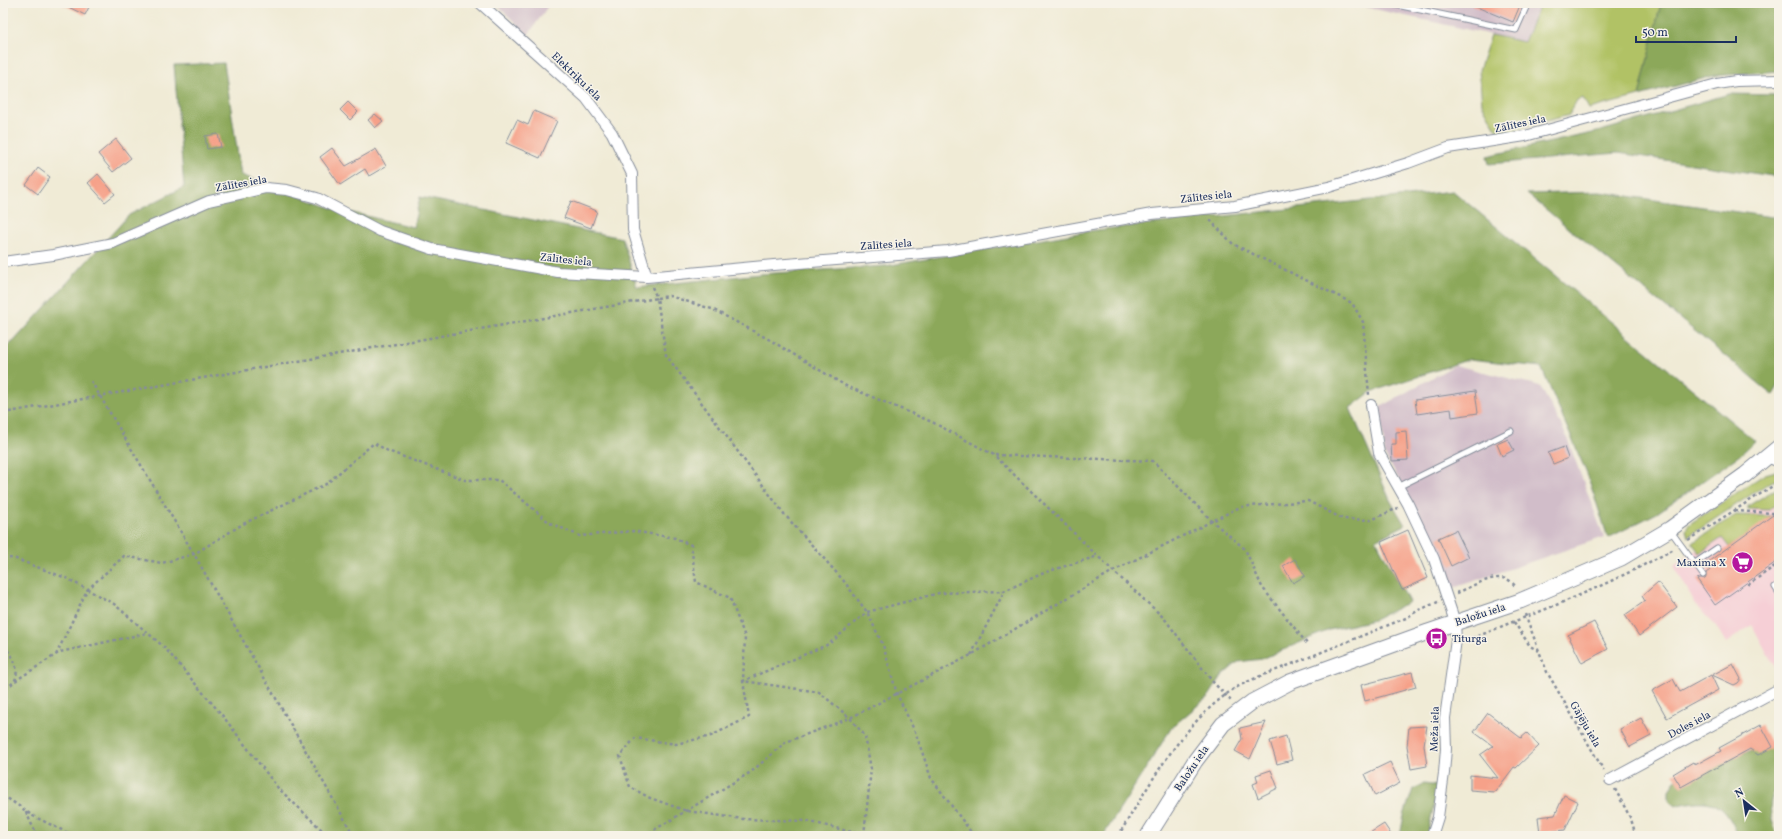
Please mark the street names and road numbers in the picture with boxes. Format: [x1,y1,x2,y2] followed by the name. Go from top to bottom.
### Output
[548,49,605,105] street label: Elektriķu iela
[1493,112,1548,137] street label: Zālītes iela
[214,172,269,196] street label: Zālītes iela
[1179,187,1233,208] street label: Zālītes iela
[860,236,913,255] street label: Zālītes iela
[539,250,593,271] street label: Zālītes iela
[1453,600,1508,631] street label: Baložu iela
[1566,699,1604,751] street label: Gājēju iela
[1427,705,1444,752] street label: Meža iela
[1666,708,1714,743] street label: Doles iela
[1171,742,1213,795] street label: Baložu iela

